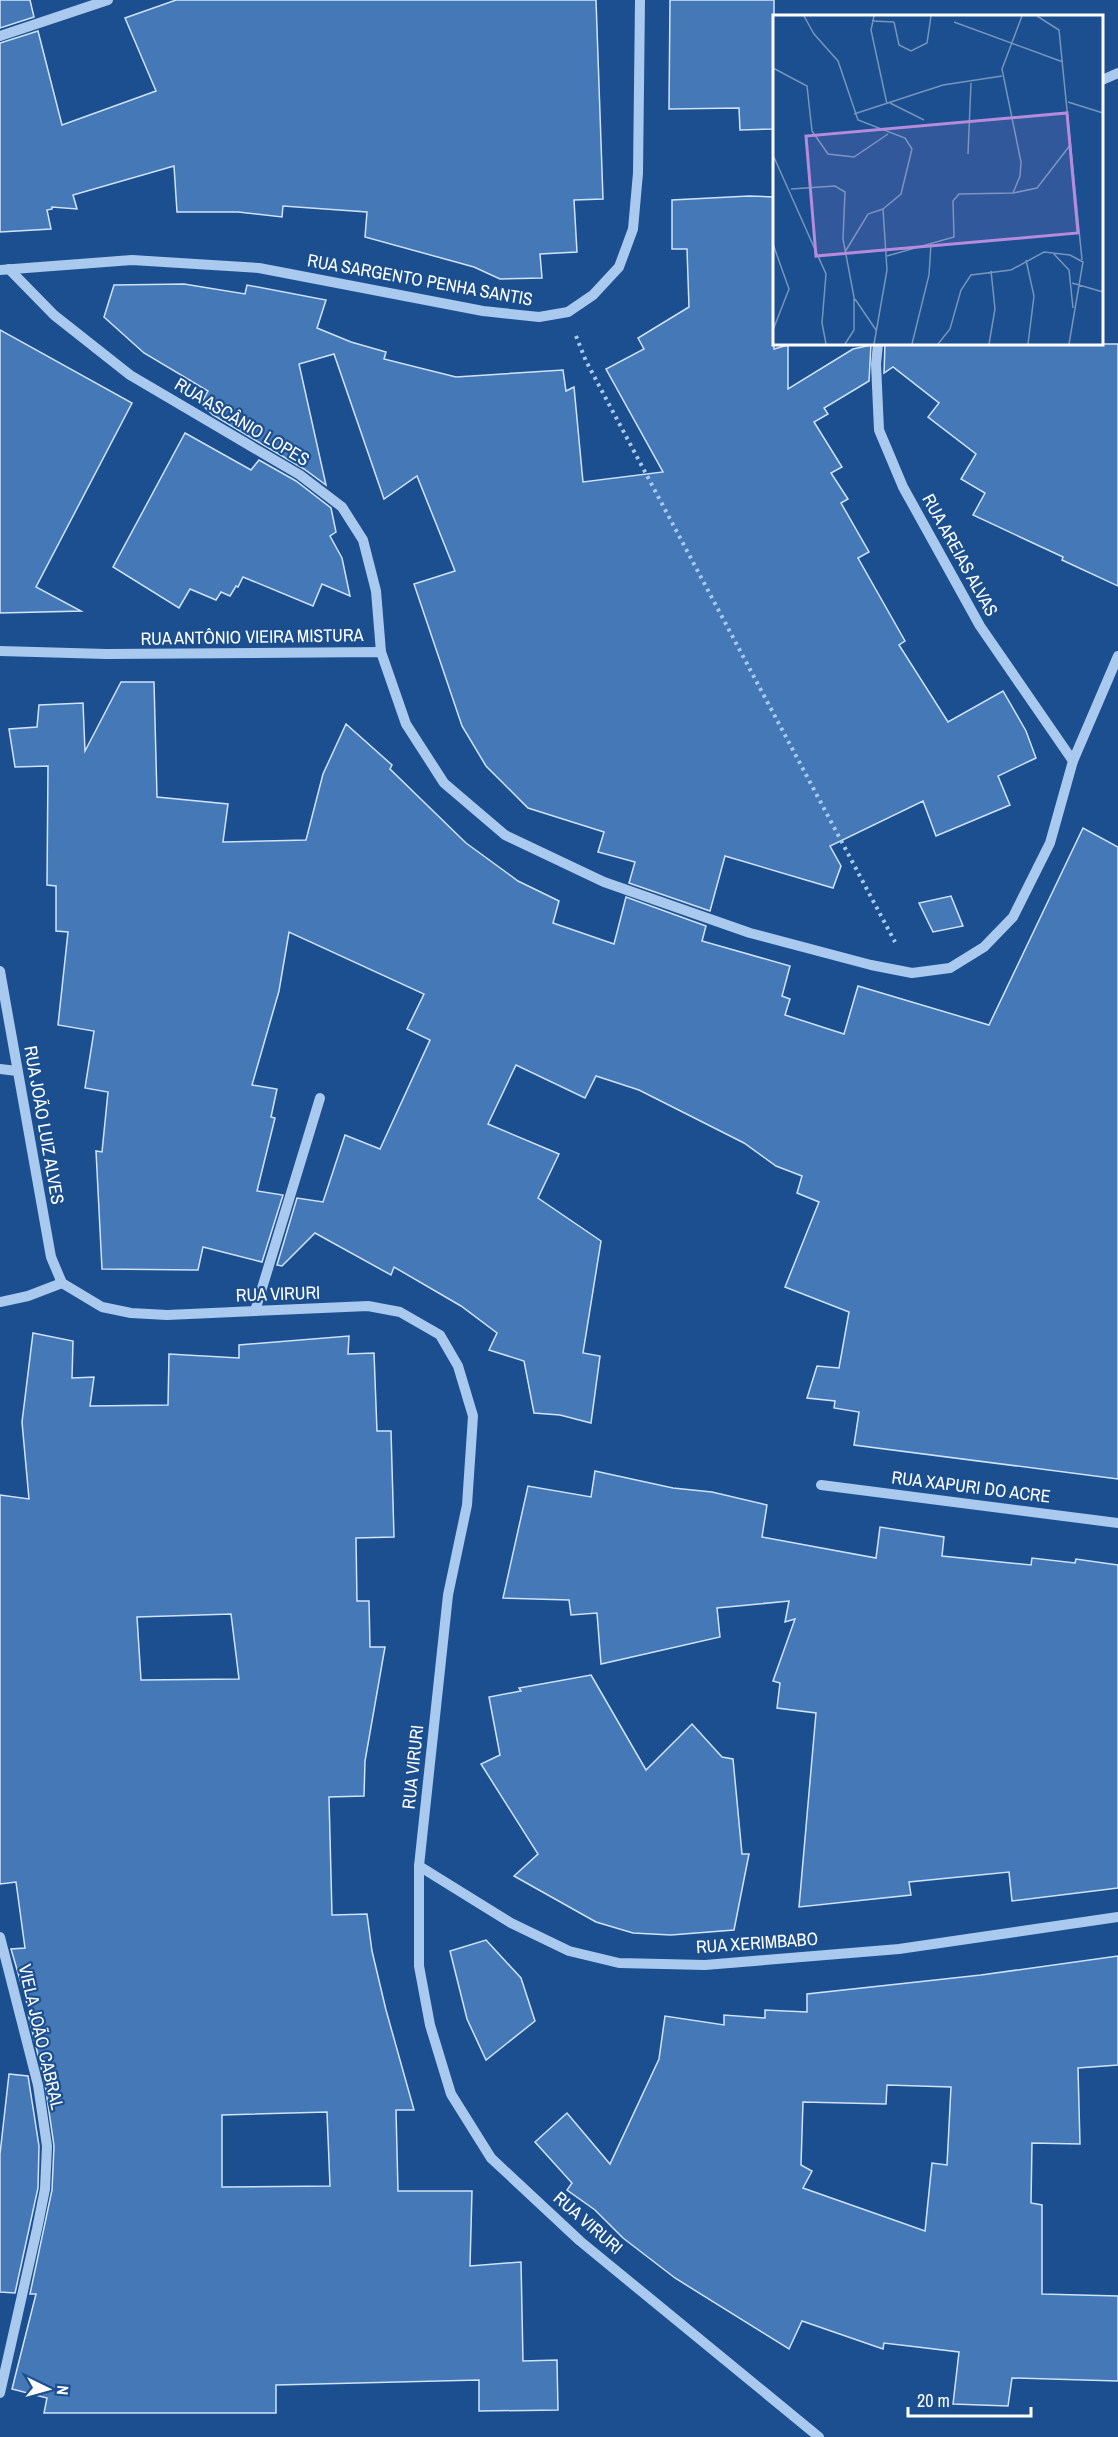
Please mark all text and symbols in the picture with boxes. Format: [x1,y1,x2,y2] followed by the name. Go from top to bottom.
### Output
[773,15,1103,345] inset map
[305,247,535,312] street label: RUA SARGENTO PENHA SANTIS
[170,371,315,472] street label: RUA ASCÂNIO LOPES
[916,489,1005,621] street label: RUA AREIAS ALVAS
[140,622,364,651] street label: RUA ANTÔNIO VIEIRA MISTURA
[18,1044,71,1206] street label: RUA JOÃO LUIZ ALVES
[235,1280,321,1307] street label: RUA VIRURI
[890,1464,1052,1509] street label: RUA XAPURI DO ACRE
[396,1724,429,1810] street label: RUA VIRURI
[695,1926,819,1959] street label: RUA XERIMBABO
[13,1962,70,2112] street label: VIELA JOÃO CABRAL
[548,2185,628,2260] street label: RUA VIRURI
[18,2359,78,2419] north arrow
[908,2380,1031,2418] scale bar
[52,2385,74,2396] text: N
[917,2388,950,2413] text: 20 m

